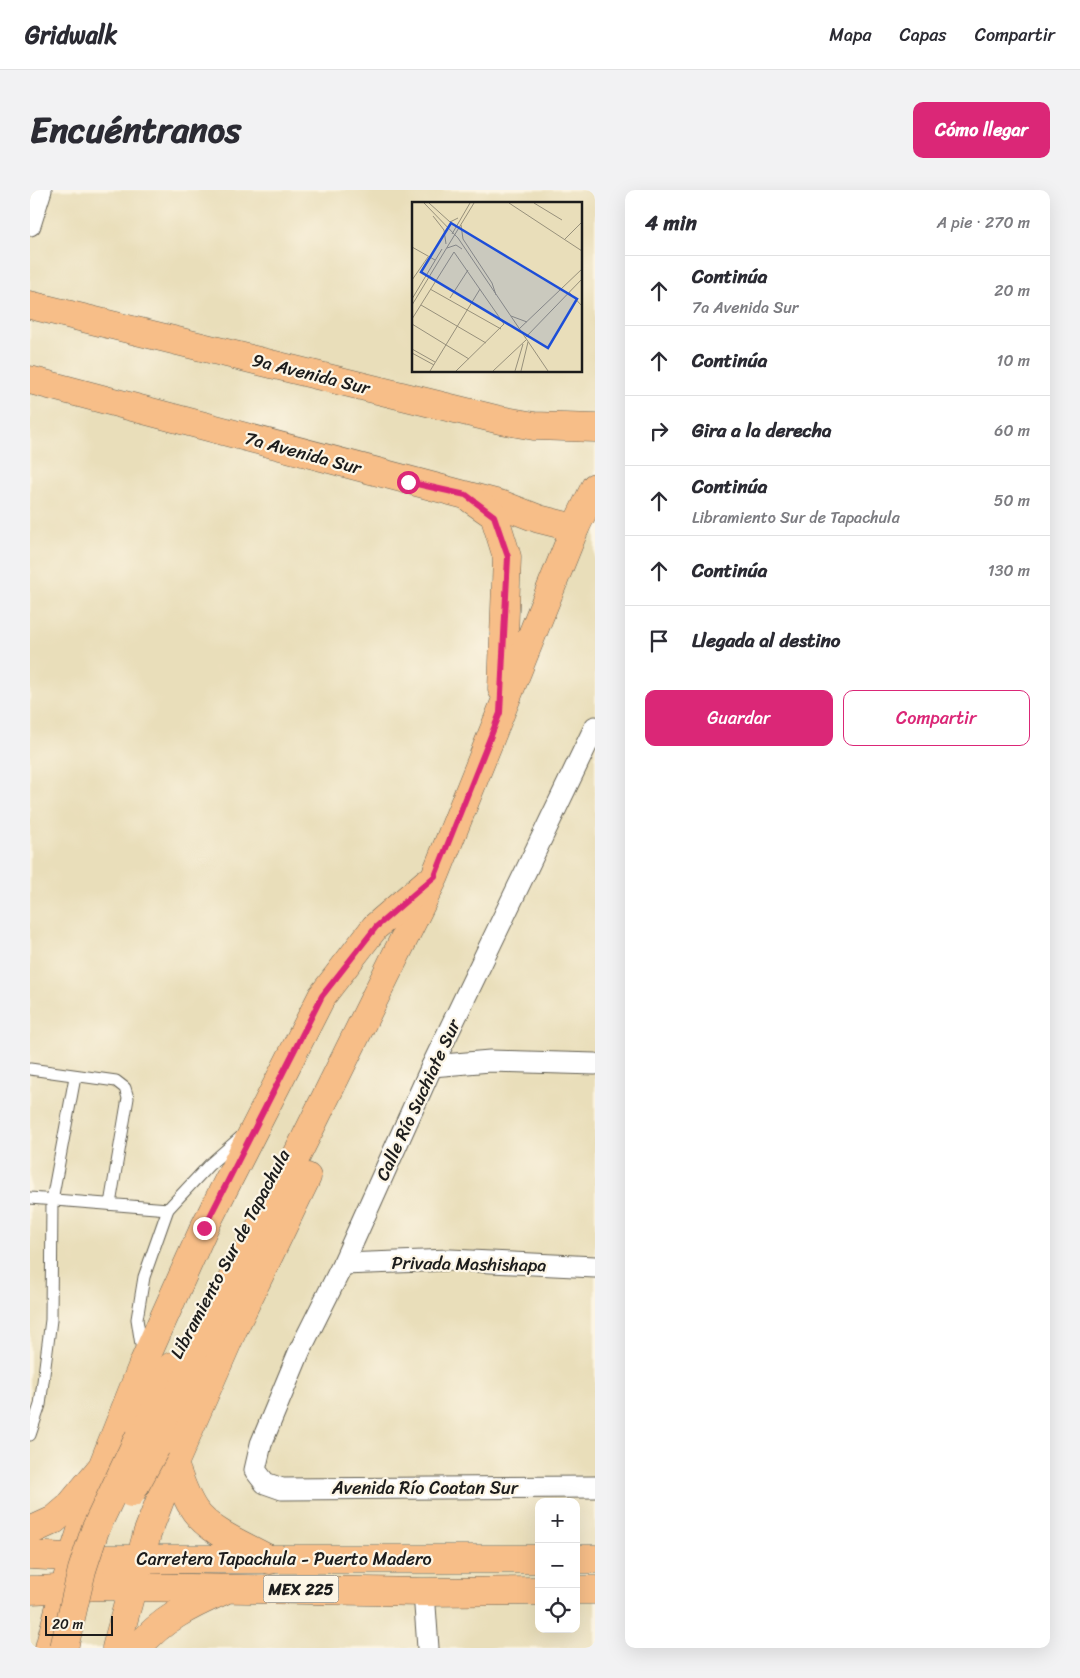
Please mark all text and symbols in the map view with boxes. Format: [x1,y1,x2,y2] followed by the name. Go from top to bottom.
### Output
[25,14,117,56] text: Gridwalk
[829,19,872,51] text: Mapa
[900,19,947,51] text: Capas
[975,19,1055,51] text: Compartir
[30,99,241,161] text: Encuéntranos
[913,102,1050,158] button: Cómo llegar
[412,202,582,372] inset map
[645,204,697,242] text: 4 min
[937,208,1030,237] text: A pie · 270 m
[692,260,767,293] text: Continúa
[994,276,1030,305] text: 20 m
[645,277,673,305] icon: ahead
[692,293,798,322] text: 7a Avenida Sur
[249,344,375,404] street label: 9a Avenida Sur
[692,344,767,377] text: Continúa
[997,346,1030,375] text: 10 m
[645,347,673,375] icon: ahead
[692,414,831,447] text: Gira a la derecha
[994,416,1030,445] text: 60 m
[645,417,673,445] icon: right
[241,422,366,484] street label: 7a Avenida Sur
[692,470,767,503] text: Continúa
[397,471,420,494] route start
[994,486,1030,515] text: 50 m
[645,487,673,515] icon: ahead
[692,503,900,532] text: Libramiento Sur de Tapachula
[692,554,767,587] text: Continúa
[988,556,1030,585] text: 130 m
[645,557,673,585] icon: ahead
[692,624,841,657] text: Llegada al destino
[645,627,673,655] icon: arrive
[645,690,833,746] button: Guardar
[843,690,1030,746] button: Compartir
[366,1012,470,1186] street label: Calle Río Suchiate Sur
[161,1142,299,1365] street label: Libramiento Sur de Tapachula
[193,1217,216,1240] route end
[391,1247,547,1281] street label: Privada Mashishapa
[331,1472,520,1504] street label: Avenida Río Coatan Sur
[535,1498,580,1633] map controls
[535,1498,580,1543] button: +
[136,1543,432,1575] street label: Carretera Tapachula - Puerto Madero
[535,1543,580,1588] button: −
[264,1576,338,1602] road number: MEX 225
[535,1588,580,1633] button: locate
[52,1612,83,1637] text: 20 m
[45,1613,112,1636] scale bar

